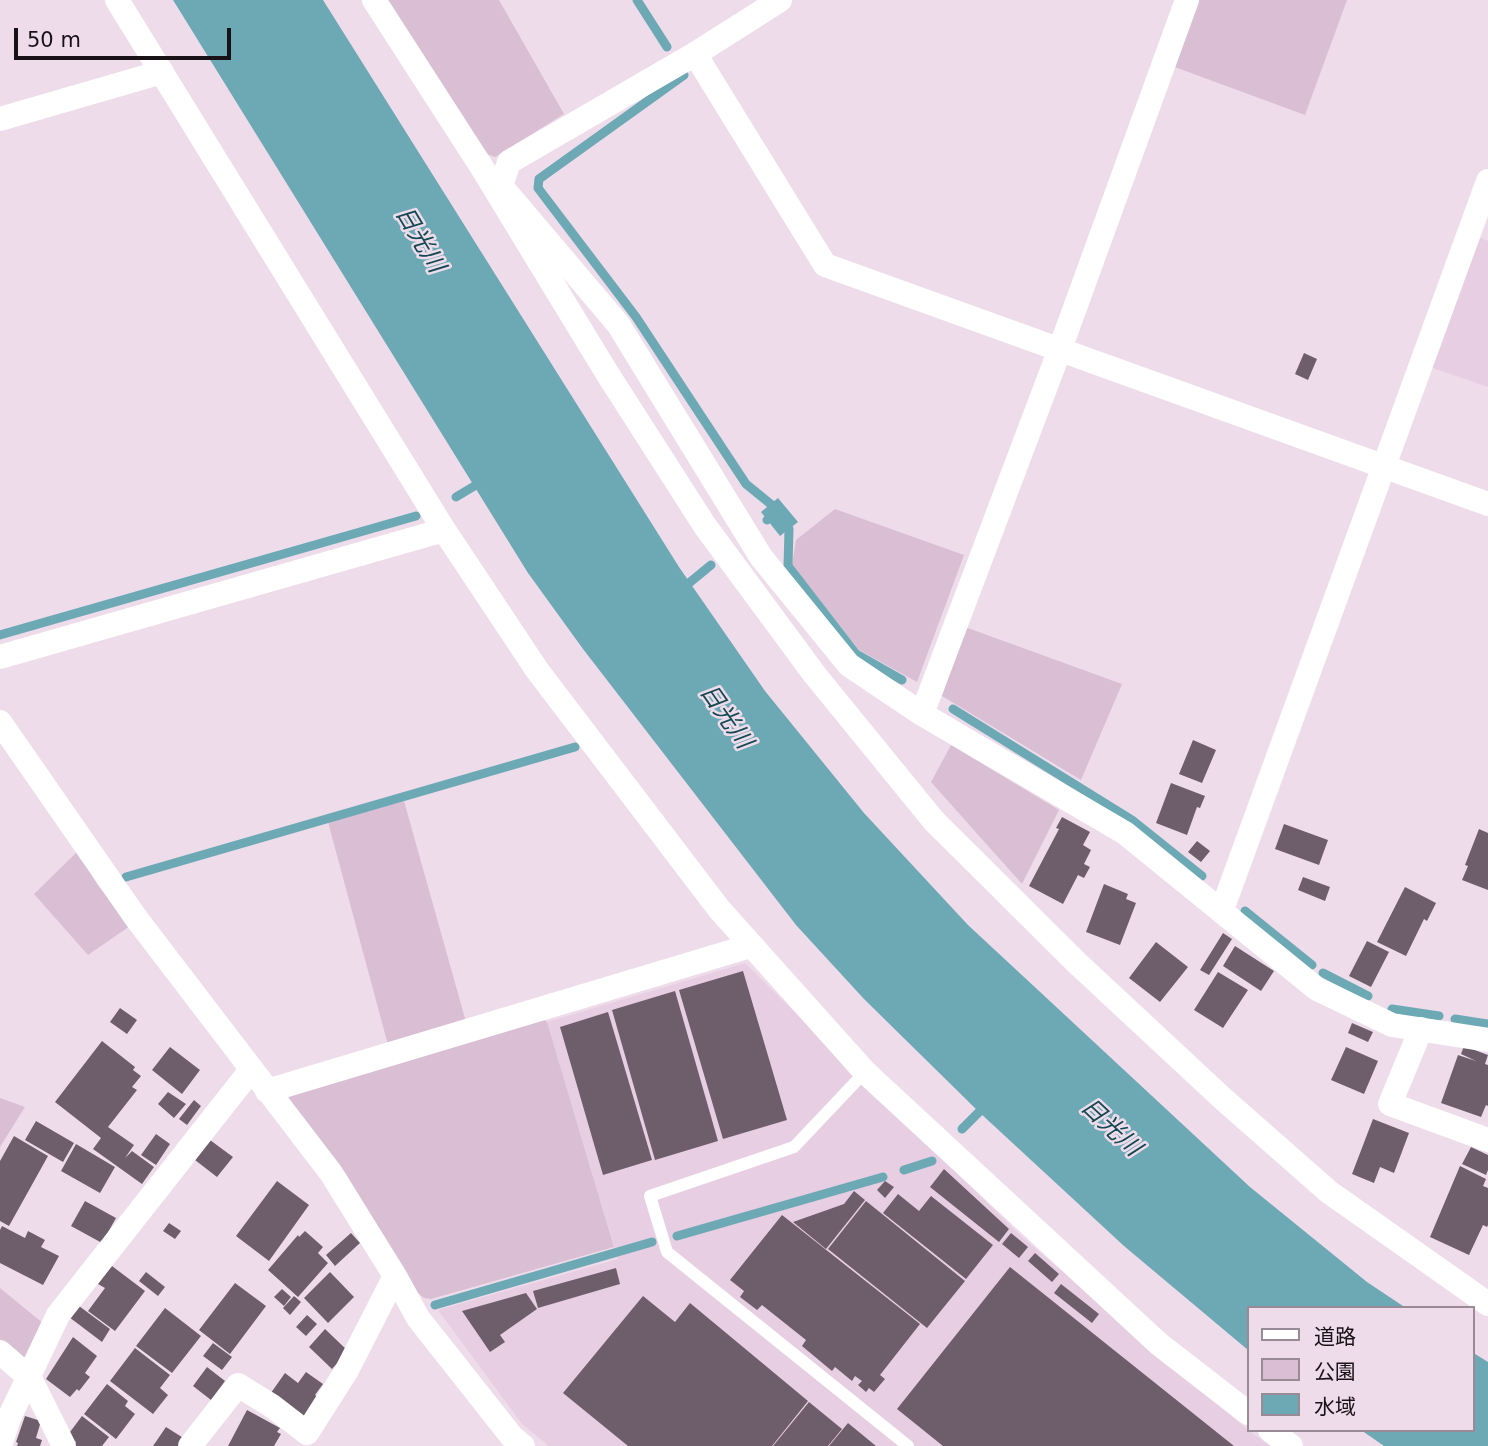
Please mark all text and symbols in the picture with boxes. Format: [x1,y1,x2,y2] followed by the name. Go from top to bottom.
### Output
[18,14,234,58] scale bar
[27,28,81,52] text: 50 m
[388,202,450,278] water label: 日光川
[693,679,757,755] water label: 日光川
[1074,1093,1146,1163] water label: 日光川
[1246,1306,1474,1432] legend
[1314,1325,1356,1349] text: 道路
[1314,1360,1356,1384] text: 公園
[1314,1395,1356,1419] text: 水域

